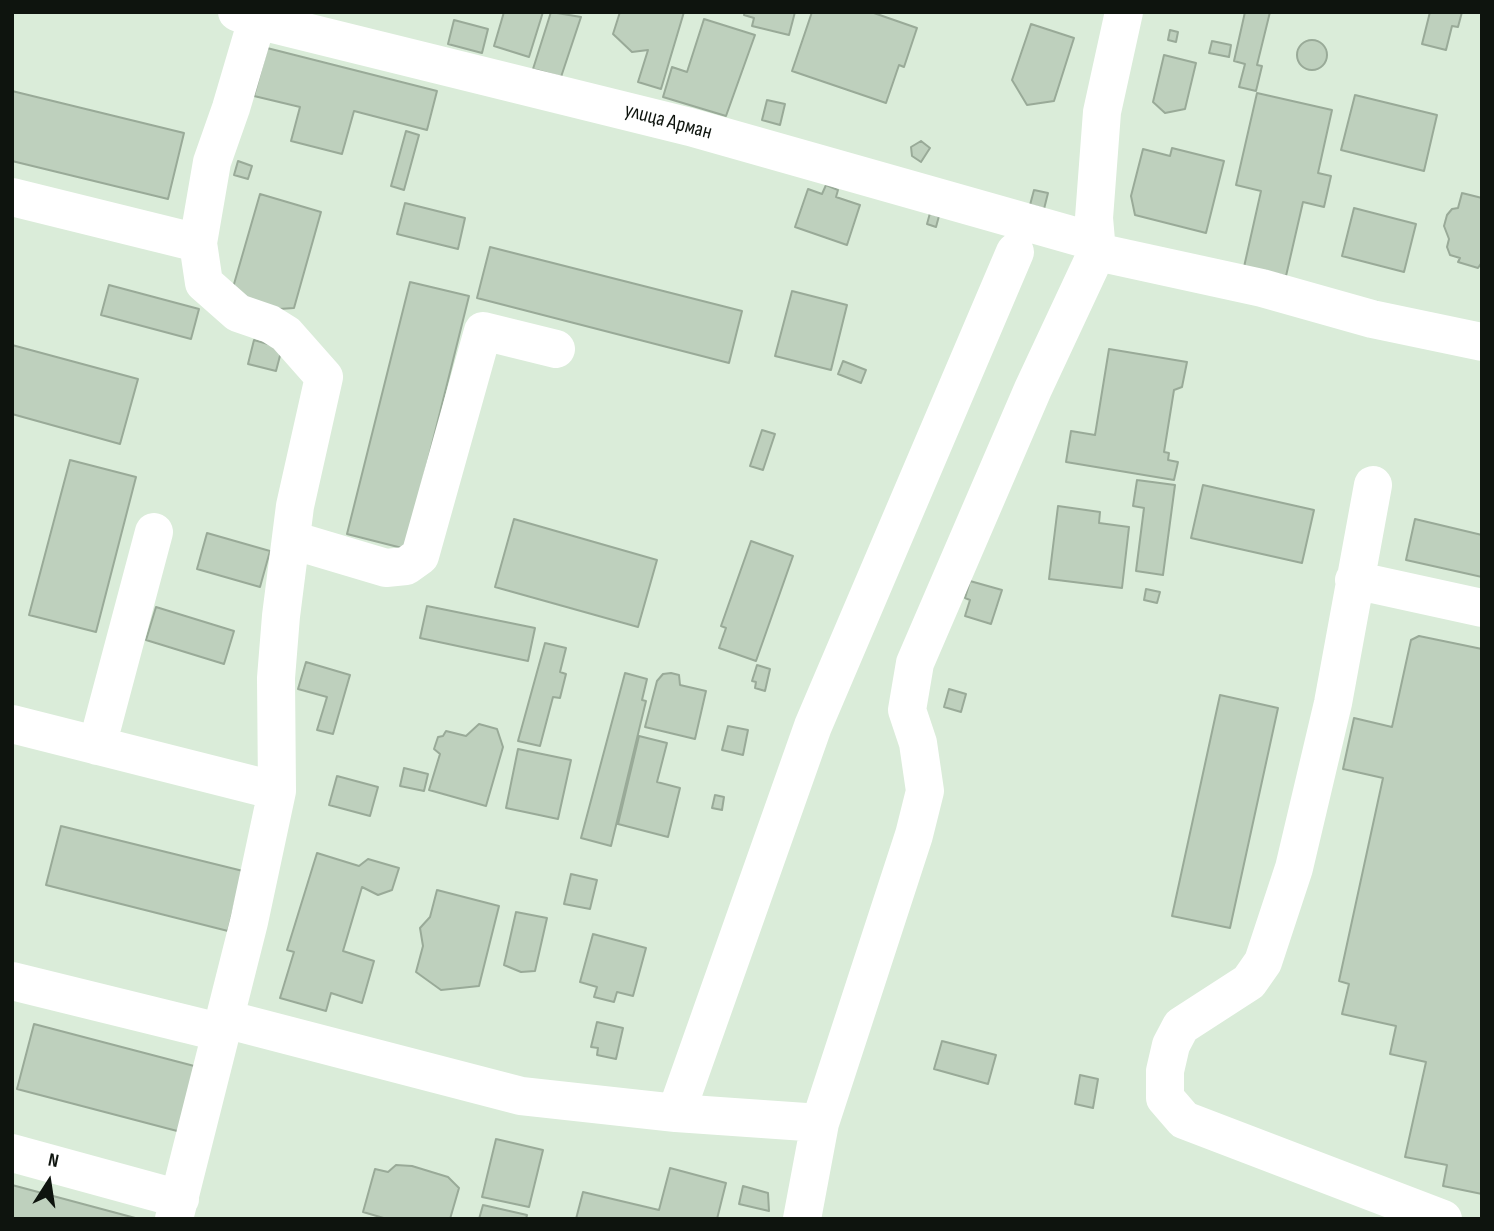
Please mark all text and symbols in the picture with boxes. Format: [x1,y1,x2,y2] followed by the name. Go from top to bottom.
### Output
[622,98,714,146] street label: улица Арман
[14,1147,84,1217] north arrow
[46,1149,61,1173] text: N

